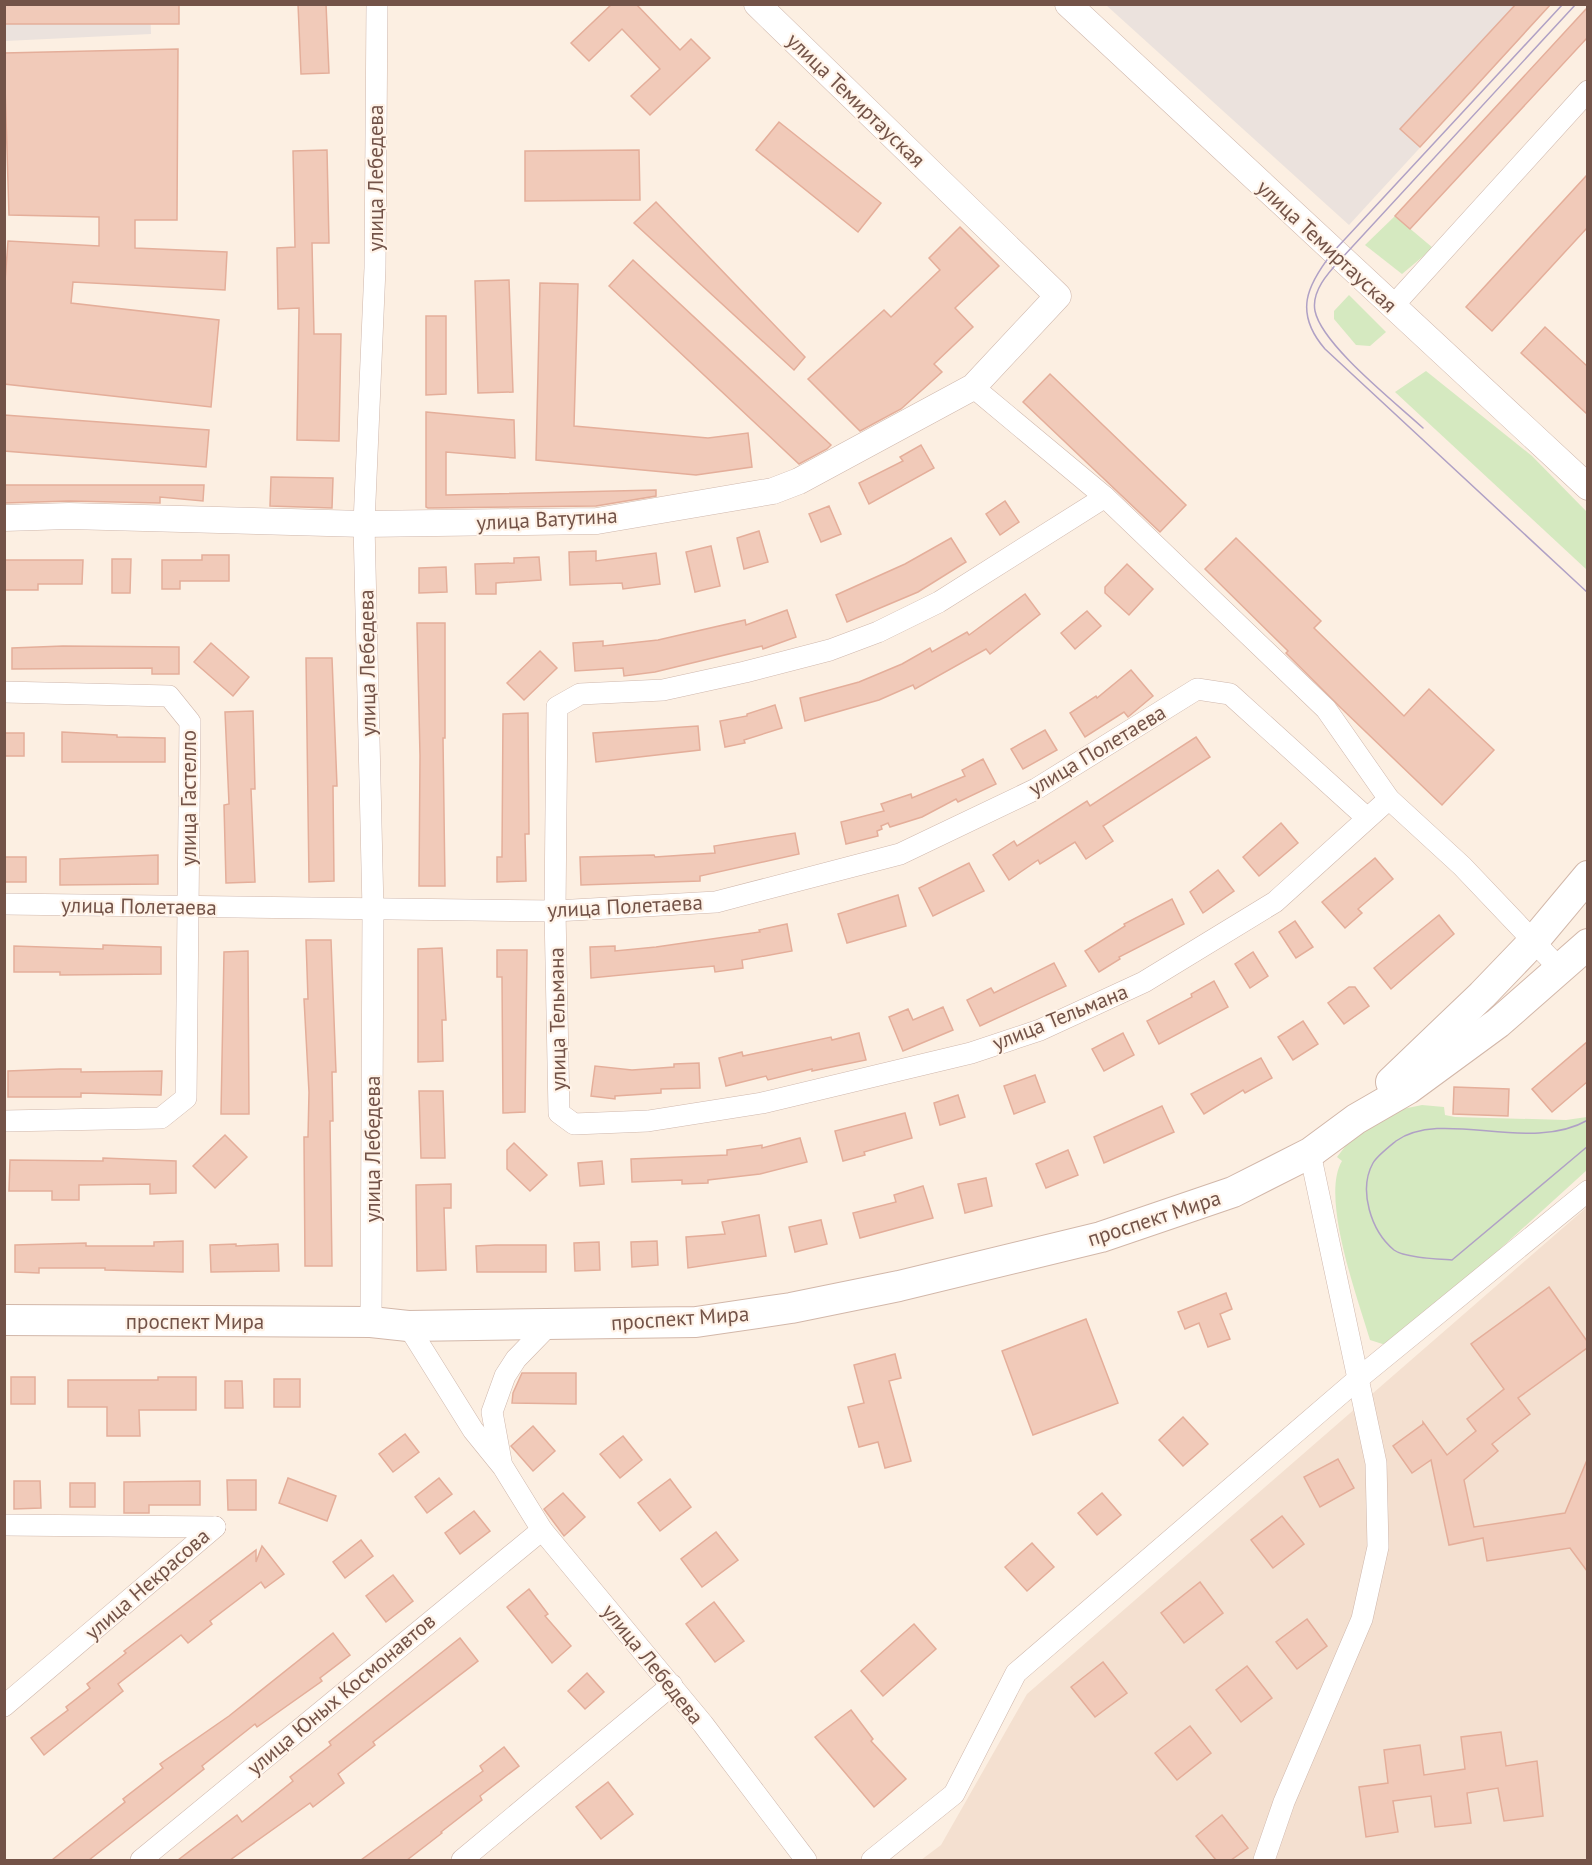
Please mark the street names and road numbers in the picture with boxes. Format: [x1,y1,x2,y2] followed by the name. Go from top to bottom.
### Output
[781,27,931,173] street label: улица Темиртауская
[362,105,389,252] street label: улица Лебедева
[1251,174,1403,318] street label: улица Темиртауская
[476,502,618,536] street label: улица Ватутина
[352,589,382,737] street label: улица Лебедева
[1023,698,1171,802] street label: улица Полетаева
[175,730,202,866] street label: улица Гастелло
[547,888,703,924] street label: улица Полетаева
[61,891,217,921] street label: улица Полетаева
[542,947,572,1091] street label: улица Тельмана
[988,978,1132,1056] street label: улица Тельмана
[359,1076,386,1223] street label: улица Лебедева
[1084,1184,1224,1252] street label: проспект Мира
[610,1300,750,1336] street label: проспект Мира
[126,1308,264,1335] street label: проспект Мира
[79,1522,215,1646] street label: улица Некрасова
[596,1598,710,1730] street label: улица Лебедева
[241,1607,441,1781] street label: улица Юных Космонавтов

